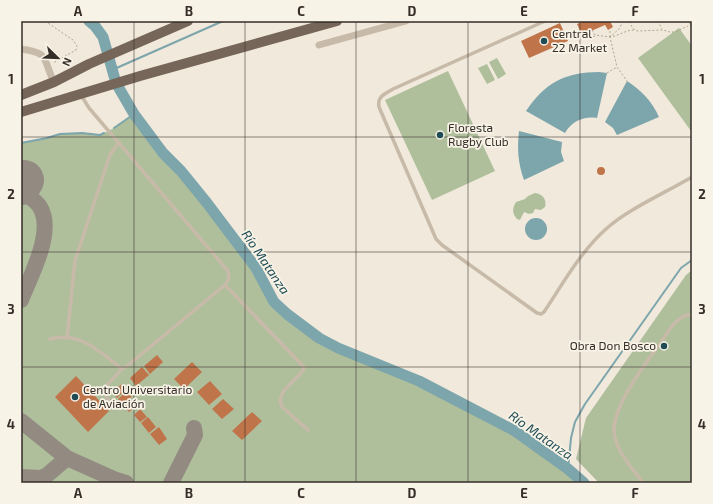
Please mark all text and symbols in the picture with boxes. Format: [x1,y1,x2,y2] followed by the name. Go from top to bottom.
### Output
[74,3,83,19] text: A
[185,3,193,19] text: B
[297,3,305,19] text: C
[408,3,417,19] text: D
[520,3,528,19] text: E
[631,3,639,19] text: F
[552,26,607,54] place label: Central 22 Market
[539,36,549,46] marker: Central 22 Market
[38,38,78,78] north arrow
[60,56,75,68] text: N
[8,71,14,87] text: 1
[699,71,705,87] text: 1
[448,120,509,148] place label: Floresta Rugby Club
[435,130,445,140] marker: Floresta Rugby Club
[7,186,15,202] text: 2
[698,186,706,202] text: 2
[239,227,293,297] water label: Río Matanza
[7,301,15,317] text: 3
[698,301,706,317] text: 3
[570,338,656,352] place label: Obra Don Bosco
[659,341,669,351] marker: Obra Don Bosco
[83,382,192,410] place label: Centro Universitario de Aviación
[70,392,80,402] marker: Centro Universitario de Aviación
[506,407,576,463] water label: Río Matanza
[7,416,15,432] text: 4
[698,416,706,432] text: 4
[74,485,83,501] text: A
[185,485,193,501] text: B
[297,485,305,501] text: C
[408,485,417,501] text: D
[520,485,528,501] text: E
[631,485,639,501] text: F

